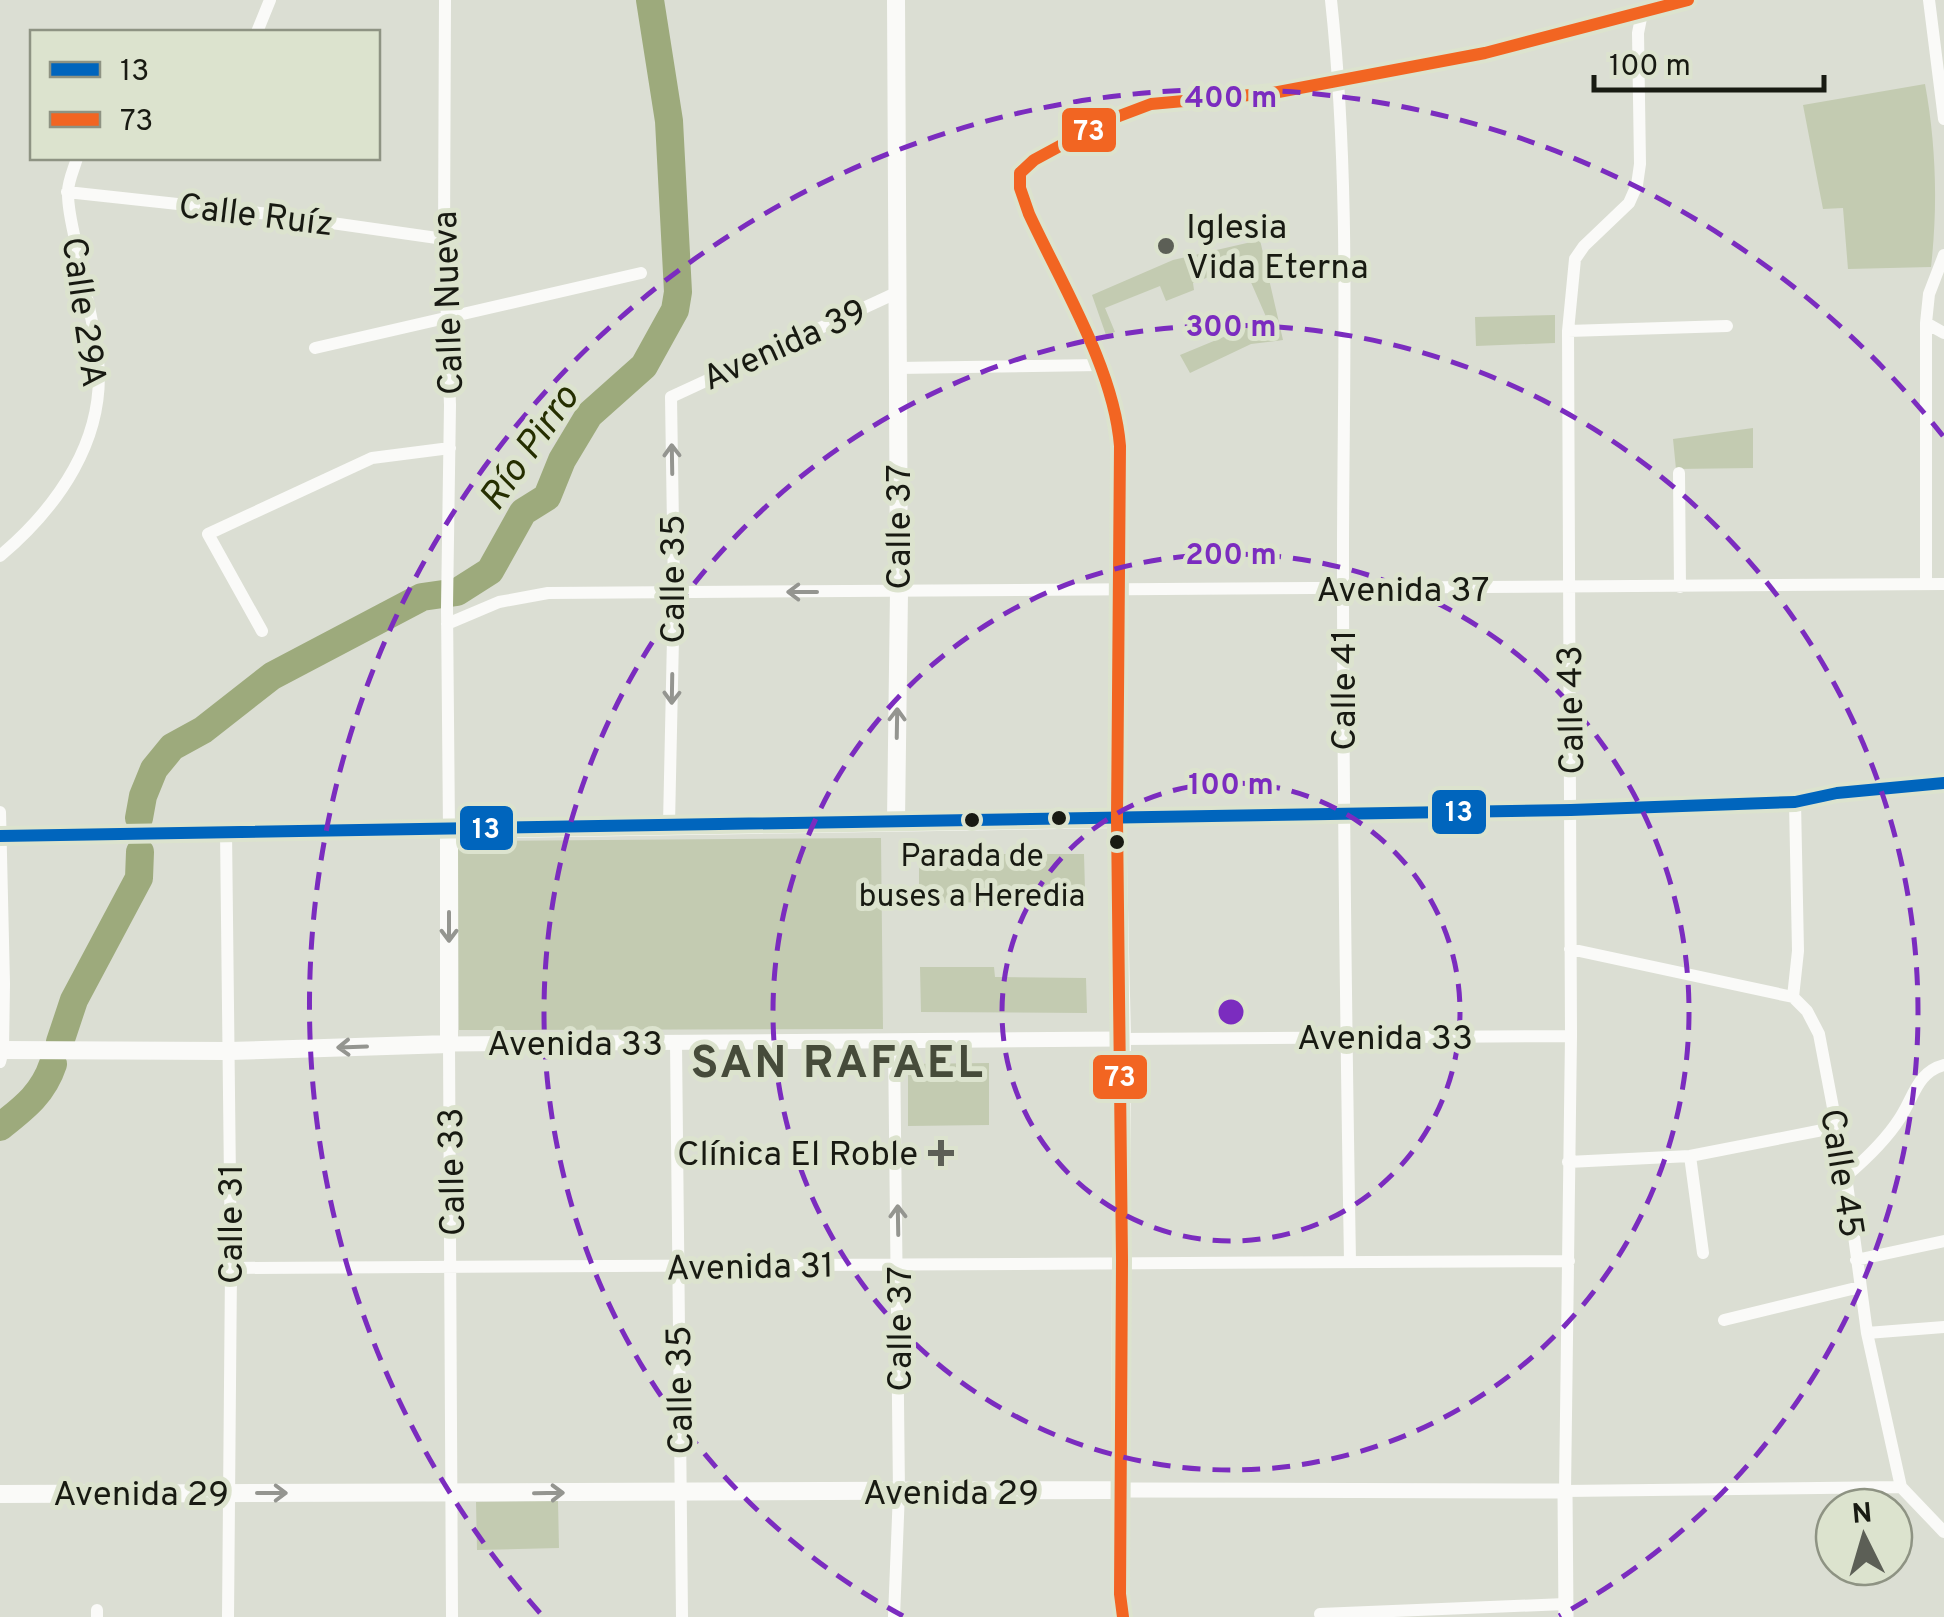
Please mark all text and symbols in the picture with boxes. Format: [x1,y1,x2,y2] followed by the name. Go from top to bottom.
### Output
[30,30,380,160] legend
[1594,30,1824,92] scale bar
[1609,49,1691,86] text: 100 m
[120,54,149,91] text: 13
[1185,81,1277,118] text: 400 m
[120,104,153,141] text: 73
[1060,106,1118,154] line badge: 73
[1073,115,1105,151] text: 73
[176,186,335,248] street label: Calle Ruíz
[1186,207,1369,291] place label: Iglesia Vida Eterna
[425,210,475,396] street label: Calle Nueva
[50,235,114,390] street label: Calle 29A
[1155,235,1177,257] marker: Iglesia Vida Eterna
[696,291,874,402] street label: Avenida 39
[1186,310,1276,347] text: 300 m
[470,376,592,521] water label: Río Pirro
[662,443,681,475] one-way arrow
[879,464,923,590] street label: Calle 37
[653,514,697,644] street label: Calle 35
[1185,538,1277,575] text: 200 m
[1317,570,1489,614] street label: Avenida 37
[786,582,818,602] one-way arrow
[1324,629,1368,751] street label: Calle 41
[1550,645,1596,775] street label: Calle 43
[662,672,682,704] one-way arrow
[888,708,907,740] one-way arrow
[1188,768,1274,805] text: 100 m
[1430,788,1488,836] line badge: 13
[1445,796,1473,832] text: 13
[458,804,515,852] line badge: 13
[1049,808,1069,828] unlabelled marker
[962,810,982,830] marker: Parada de buses a Heredia
[472,813,500,849] text: 13
[1107,832,1127,852] unlabelled marker
[859,838,1085,918] place label: Parada de buses a Heredia
[440,910,458,943] one-way arrow
[1213,994,1249,1030] centre of rings
[1297,1018,1473,1062] street label: Avenida 33
[487,1024,663,1068] street label: Avenida 33
[691,1037,985,1094] district label: SAN RAFAEL
[336,1038,369,1057] one-way arrow
[1091,1053,1149,1101] line badge: 73
[1104,1061,1136,1097] text: 73
[1808,1106,1872,1241] street label: Calle 45
[431,1107,477,1237] street label: Calle 33
[677,1134,918,1178] place label: Clínica El Roble
[928,1140,954,1166] marker: Clínica El Roble
[211,1164,255,1284] street label: Calle 31
[888,1204,907,1236] one-way arrow
[666,1246,834,1292] street label: Avenida 31
[880,1266,924,1392] street label: Calle 37
[659,1325,705,1455] street label: Calle 35
[863,1473,1039,1517] street label: Avenida 29
[53,1474,229,1518] street label: Avenida 29
[256,1484,288,1502] one-way arrow
[532,1484,565,1502] one-way arrow
[1814,1487,1914,1587] north arrow
[1850,1496,1874,1534] text: N

